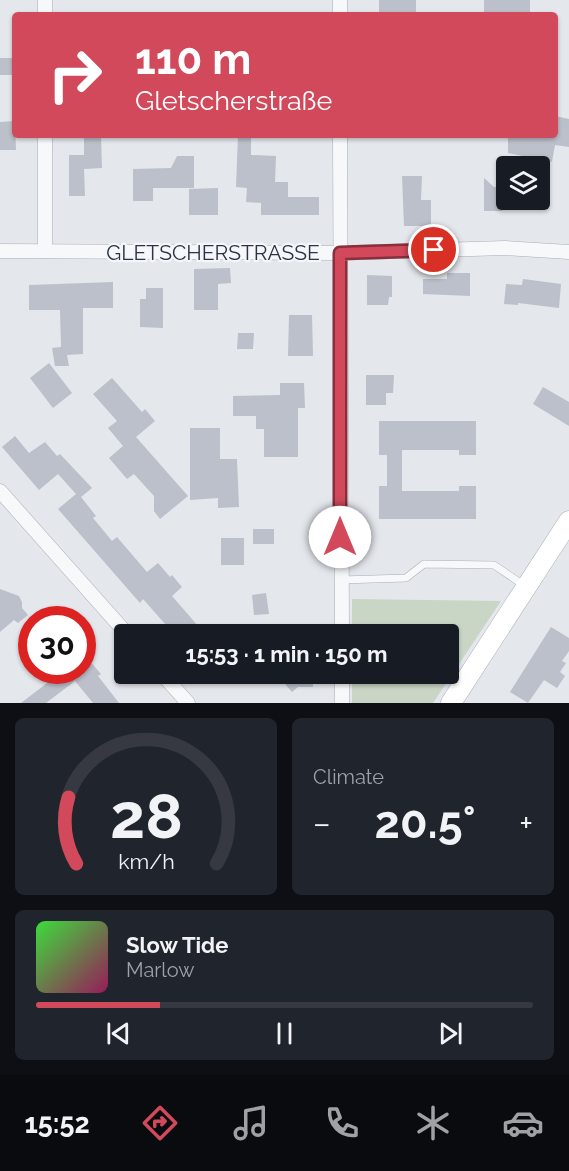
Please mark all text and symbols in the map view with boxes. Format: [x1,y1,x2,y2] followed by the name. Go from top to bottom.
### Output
[135,35,251,84] text: 110 m
[36,36,114,114] icon: right
[135,85,332,116] text: Gletscherstraße
[496,156,550,210] map controls
[496,156,550,210] button: layers
[408,224,459,275] pin
[417,233,450,266] icon: arrive
[106,240,320,265] street label: GLETSCHERSTRASSE
[308,505,372,569] position arrow
[18,606,96,684] speed limit sign: 30
[186,641,387,667] text: 15:53 · 1 min · 150 m
[313,765,384,789] text: Climate
[110,779,182,853] text: 28
[375,796,475,849] text: 20.5°
[313,804,331,843] text: −
[519,804,533,843] text: +
[118,849,174,874] text: km/h
[126,932,228,958] text: Slow Tide
[126,958,195,982] text: Marlow
[102,1017,135,1050] icon: previous
[268,1017,301,1050] icon: pause
[434,1017,467,1050] icon: next
[139,1102,181,1144] icon: directions
[230,1102,272,1144] icon: music
[321,1102,363,1144] icon: phone
[412,1102,454,1144] icon: climate
[502,1102,544,1144] icon: car
[24,1108,90,1139] text: 15:52

